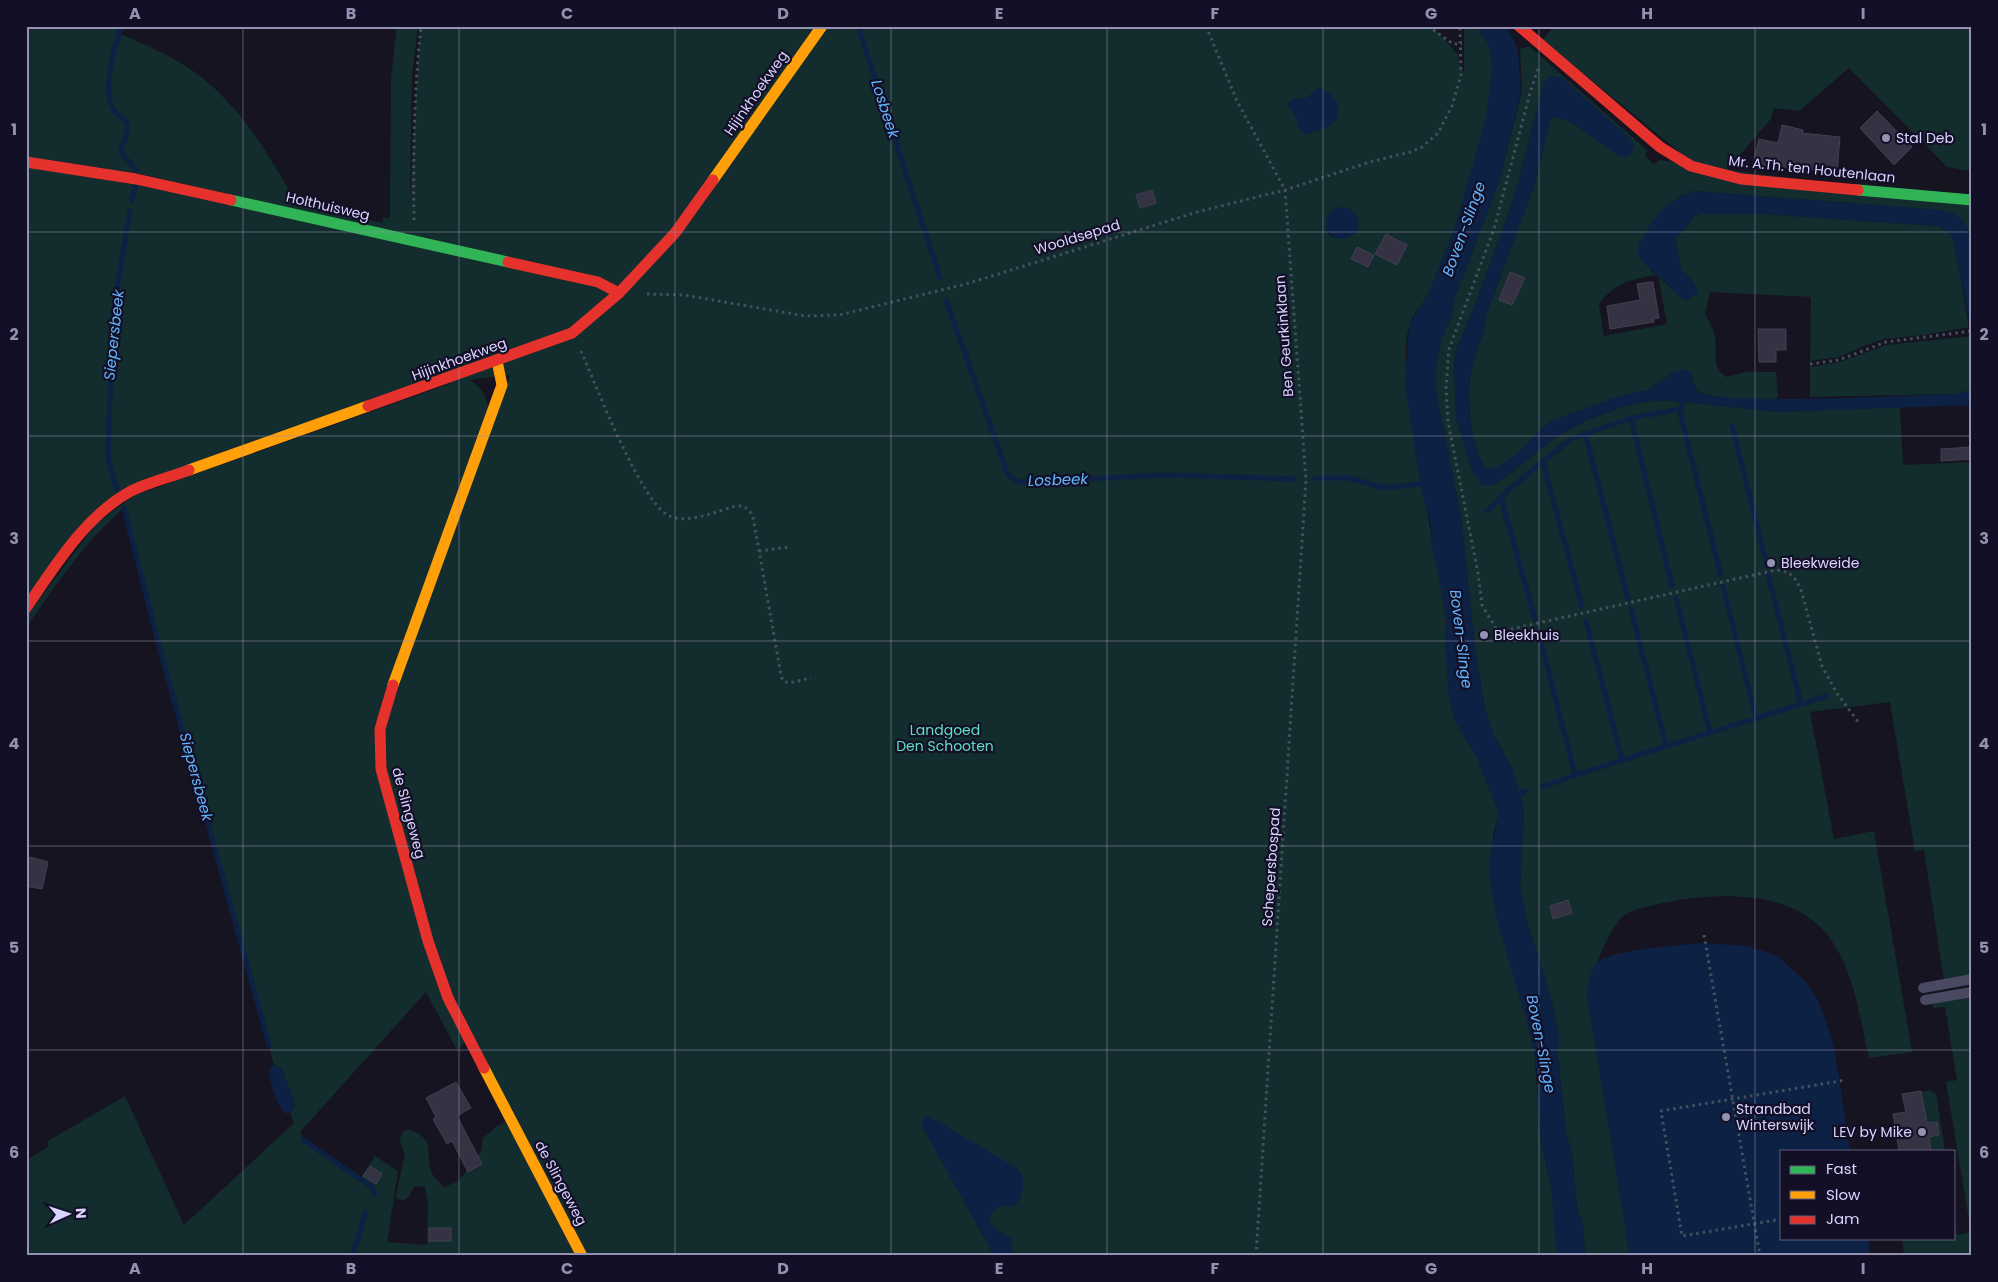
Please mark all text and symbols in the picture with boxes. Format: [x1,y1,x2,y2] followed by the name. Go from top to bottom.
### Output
[129,2,141,25] text: A
[346,2,356,25] text: B
[561,2,573,25] text: C
[777,2,789,25] text: D
[995,2,1003,25] text: E
[1211,2,1220,25] text: F
[1425,2,1437,25] text: G
[1641,2,1653,25] text: H
[1861,2,1865,25] text: I
[719,46,793,140] street label: Hijinkhoekweg
[866,77,905,142] water label: Losbeek
[11,118,17,141] text: 1
[1981,118,1987,141] text: 1
[1896,128,1954,148] place label: Stal Deb
[1880,132,1892,144] marker: Stal Deb
[1728,150,1896,188] street label: Mr. A.Th. ten Houtenlaan
[1437,178,1490,279] water label: Boven-Slinge
[284,187,372,225] street label: Holthuisweg
[1032,214,1122,260] street label: Wooldsepad
[1270,275,1298,397] street label: Ben Geurkinklaan
[98,287,129,381] water label: Siepersbeek
[9,323,19,346] text: 2
[1979,323,1989,346] text: 2
[409,333,509,385] street label: Hijinkhoekweg
[1027,468,1090,491] water label: Losbeek
[9,527,19,550] text: 3
[1979,527,1989,550] text: 3
[1781,553,1860,573] place label: Bleekweide
[1765,557,1777,569] marker: Bleekweide
[1445,588,1478,690] water label: Boven-Slinge
[1494,625,1559,645] place label: Bleekhuis
[1478,629,1490,641] marker: Bleekhuis
[896,720,994,756] park label: Landgoed Den Schooten
[175,730,219,825] water label: Siepersbeek
[9,732,20,755] text: 4
[1979,732,1990,755] text: 4
[387,765,431,861] street label: de Slingeweg
[1257,807,1285,927] street label: Schepersbospad
[9,936,19,959] text: 5
[1979,936,1989,959] text: 5
[1522,993,1561,1095] water label: Boven-Slinge
[1736,1099,1815,1135] place label: Strandbad Winterswijk
[1720,1111,1732,1123] marker: Strandbad Winterswijk
[1833,1122,1912,1142] place label: LEV by Mike
[1916,1126,1928,1138] marker: LEV by Mike
[530,1137,592,1229] street label: de Slingeweg
[9,1141,19,1164] text: 6
[1979,1141,1989,1164] text: 6
[1780,1150,1956,1240] legend
[1826,1158,1857,1179] text: Fast
[1826,1184,1861,1205] text: Slow
[42,1190,92,1240] north arrow
[71,1208,91,1219] text: N
[1826,1208,1860,1229] text: Jam
[129,1257,141,1280] text: A
[346,1257,356,1280] text: B
[561,1257,573,1280] text: C
[777,1257,789,1280] text: D
[995,1257,1003,1280] text: E
[1211,1257,1220,1280] text: F
[1425,1257,1437,1280] text: G
[1641,1257,1653,1280] text: H
[1861,1257,1865,1280] text: I

